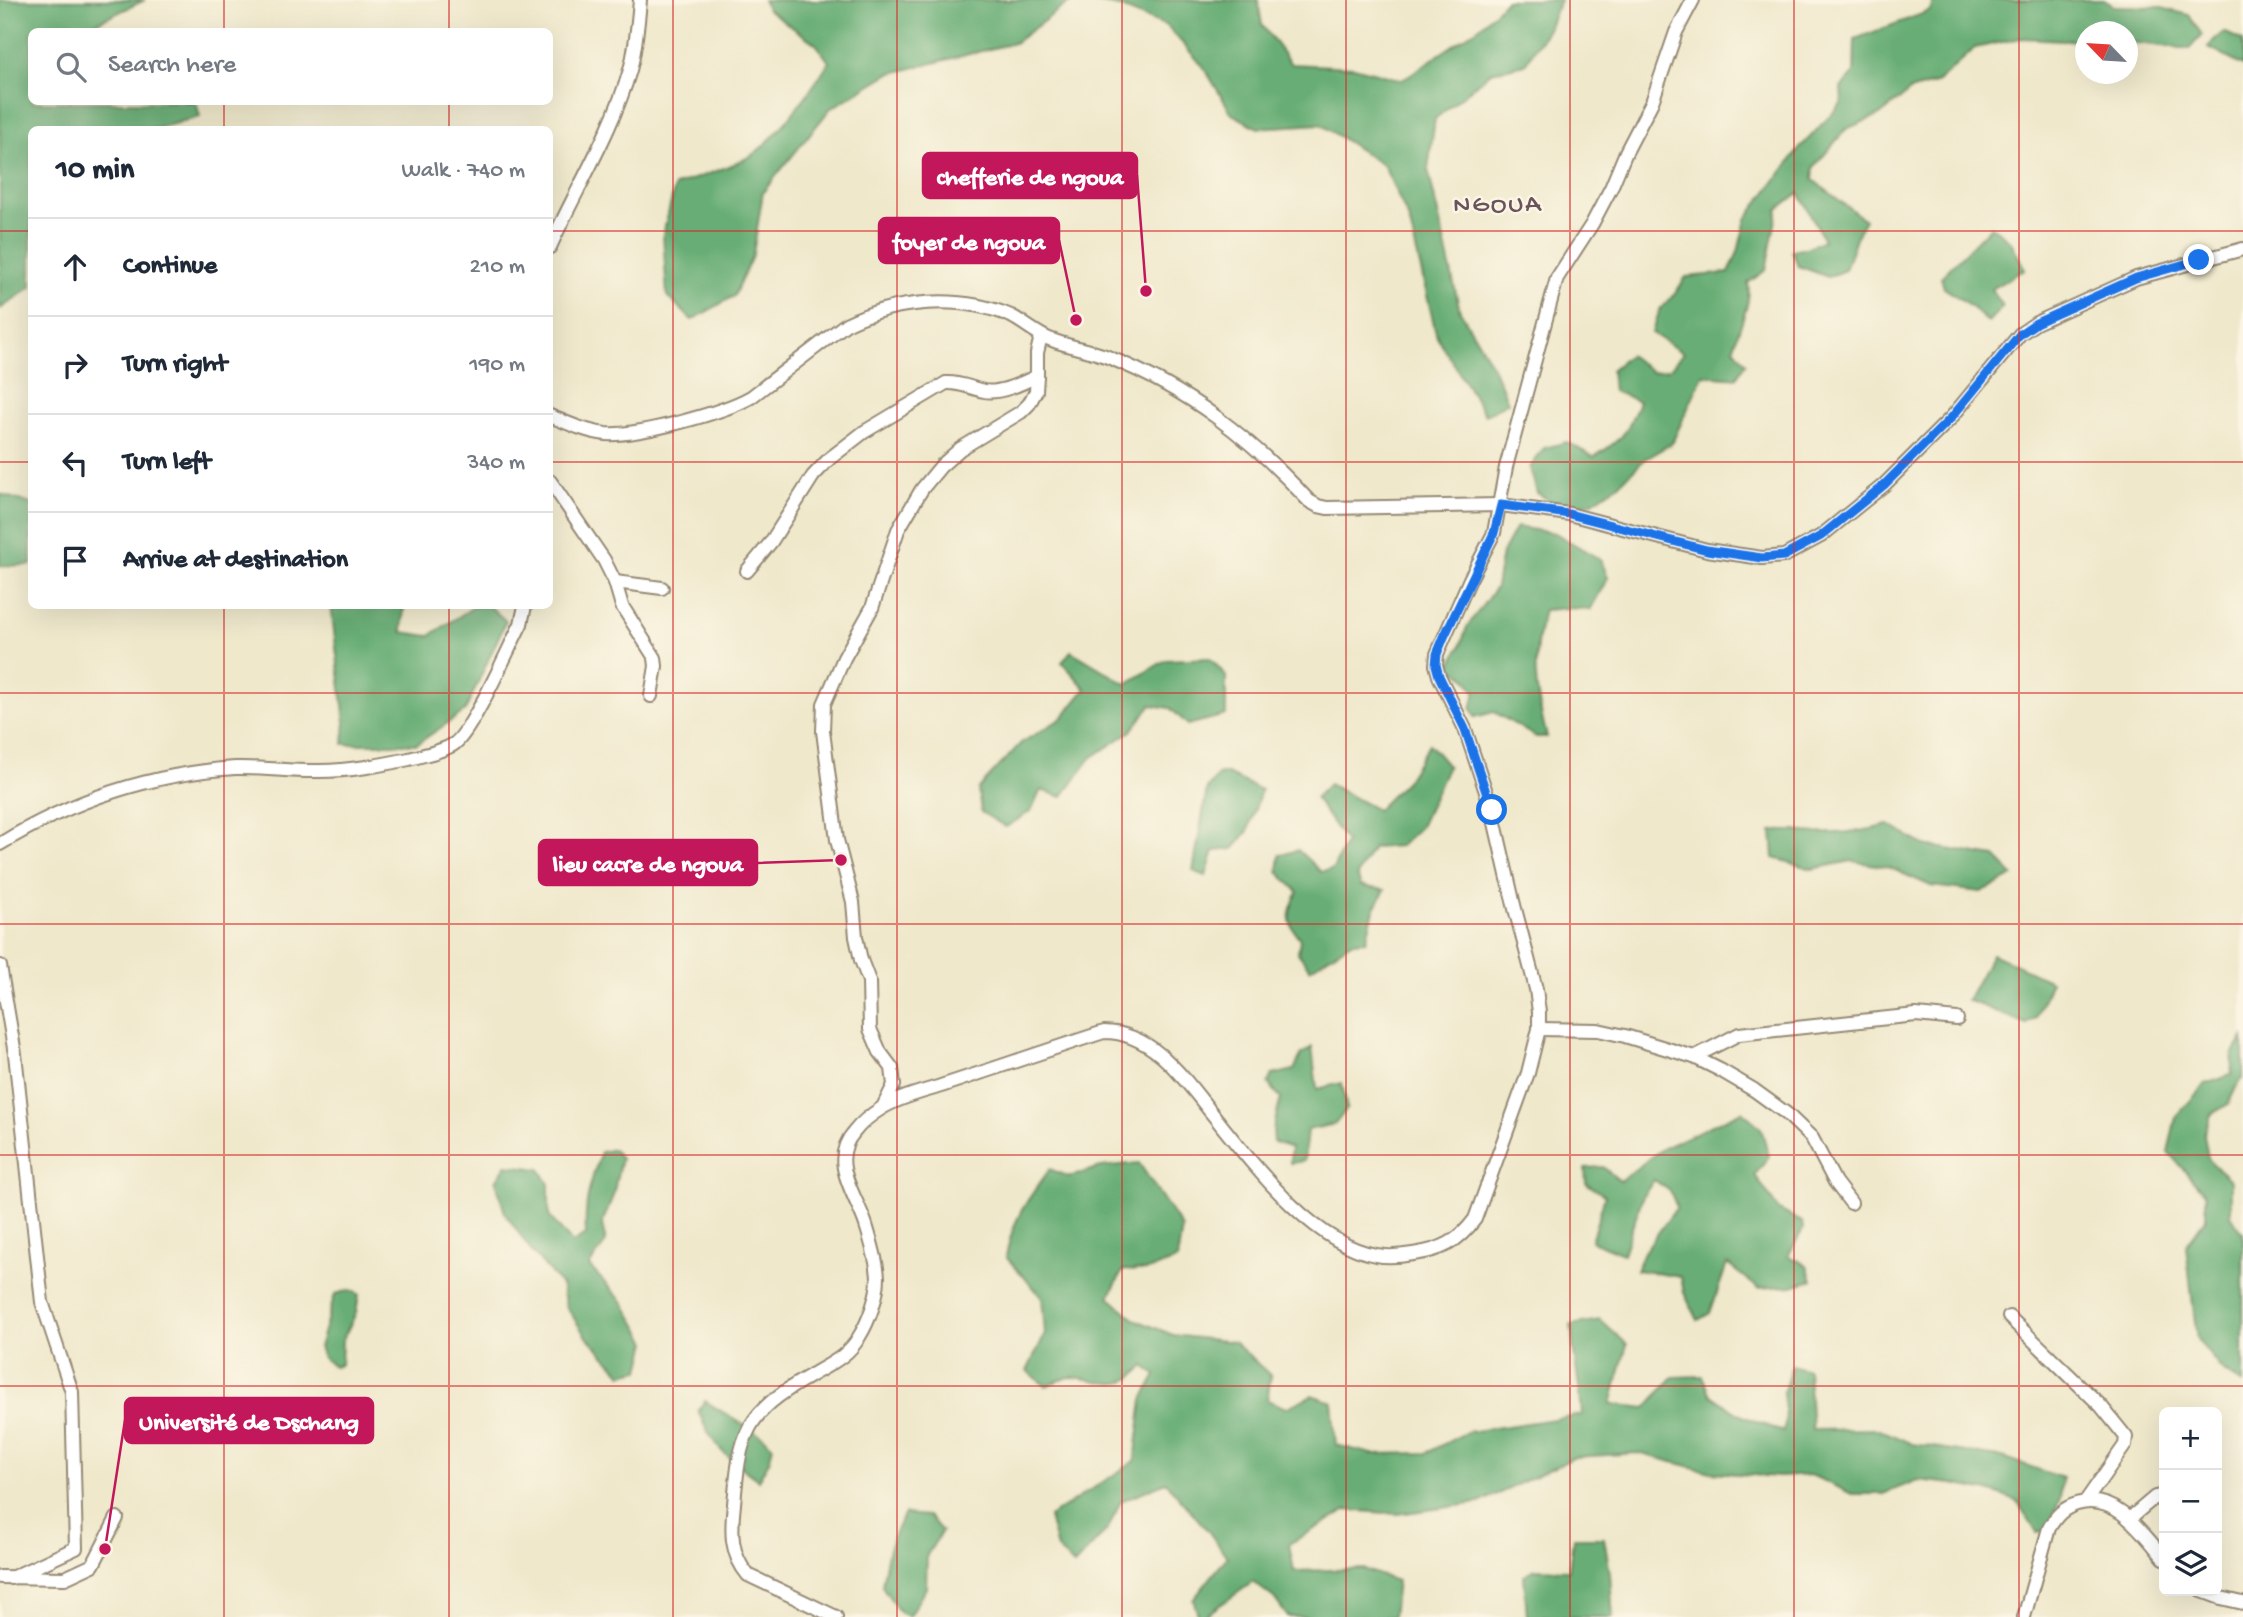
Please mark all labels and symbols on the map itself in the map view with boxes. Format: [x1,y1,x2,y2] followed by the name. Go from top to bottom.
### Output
[2075,21,2138,84] north arrow
[923,153,1137,198] callout: chefferie de ngoua
[937,165,1125,194] text: chefferie de ngoua
[1453,191,1543,222] district label: NGOUA
[879,218,1059,263] callout: foyer de ngoua
[891,230,1047,259] text: foyer de ngoua
[2183,244,2214,275] route end
[1476,794,1507,825] route start
[539,840,757,885] callout: lieu cacre de ngoua
[552,852,745,881] text: lieu cacre de ngoua
[125,1398,373,1443] callout: Université de Dschang
[139,1410,359,1439] text: Université de Dschang

